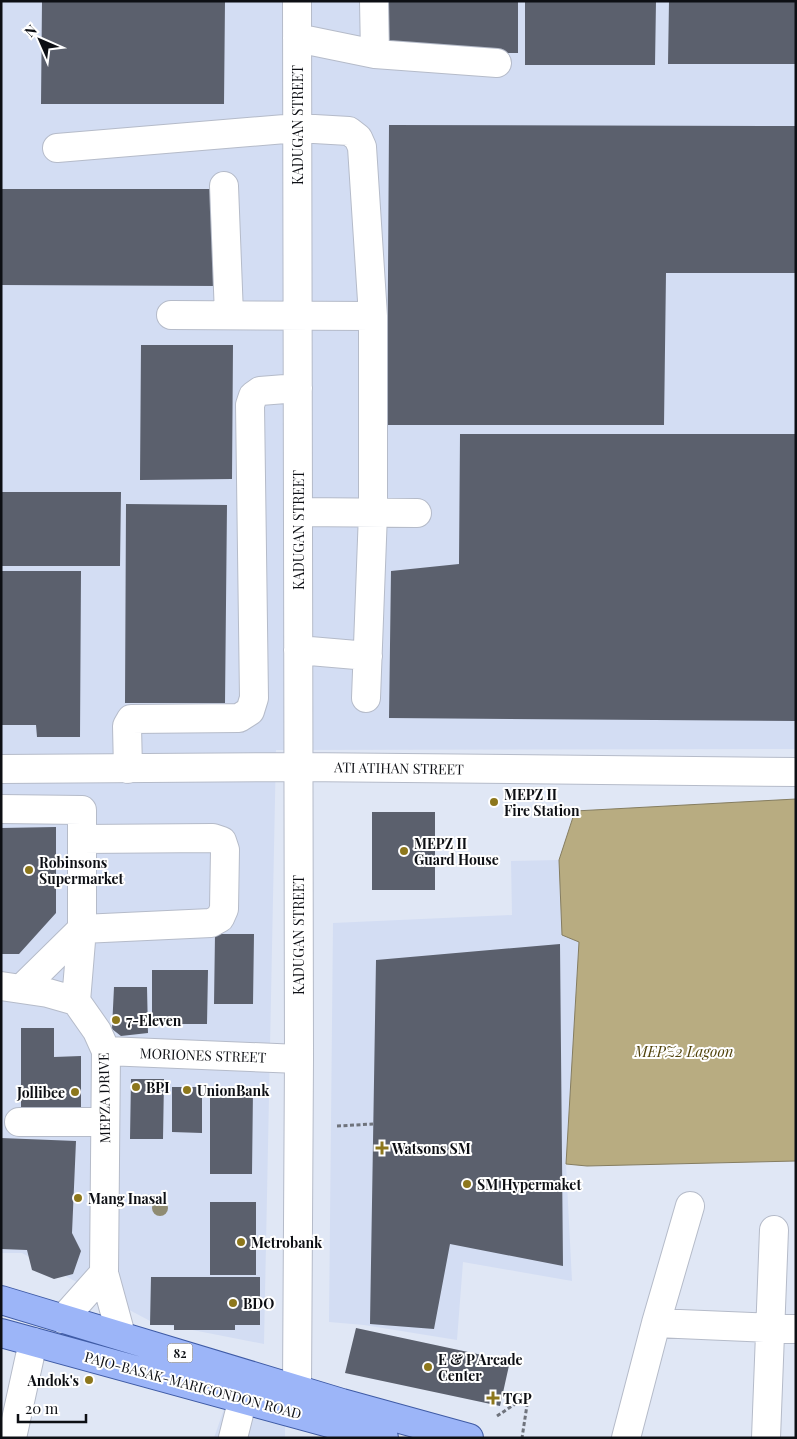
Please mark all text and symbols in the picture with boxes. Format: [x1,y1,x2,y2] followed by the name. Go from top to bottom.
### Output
[15,15,65,65] north arrow
[20,20,41,41] text: N
[288,65,307,185] street label: KADUGAN STREET
[289,470,308,590] street label: KADUGAN STREET
[333,757,464,779] street label: ATI ATIHAN STREET
[504,785,580,820] place label: MEPZ II Fire Station
[488,796,500,808] marker: MEPZ II Fire Station
[414,834,499,869] place label: MEPZ II Guard House
[398,845,410,857] marker: MEPZ II Guard House
[39,853,124,888] place label: Robinsons Supermarket
[23,864,35,876] marker: Robinsons Supermarket
[289,875,308,995] street label: KADUGAN STREET
[126,1011,182,1030] place label: 7-Eleven
[110,1014,122,1026] marker: 7-Eleven
[634,1041,733,1061] water label: MEPZ2 Lagoon
[139,1043,267,1067] street label: MORIONES STREET
[94,1052,114,1144] street label: MEPZA DRIVE
[146,1078,170,1097] place label: BPI
[130,1081,142,1093] marker: BPI
[197,1081,270,1100] place label: UnionBank
[16,1083,65,1102] place label: Jollibee
[181,1084,193,1096] marker: UnionBank
[69,1086,81,1098] marker: Jollibee
[391,1139,471,1158] place label: Watsons SM
[376,1142,388,1154] marker: Watsons SM
[477,1175,581,1194] place label: SM Hypermaket
[461,1178,473,1190] marker: SM Hypermaket
[88,1189,167,1208] place label: Mang Inasal
[72,1192,84,1204] marker: Mang Inasal
[251,1233,323,1252] place label: Metrobank
[235,1236,247,1248] marker: Metrobank
[243,1294,274,1313] place label: BDO
[227,1297,239,1309] marker: BDO
[168,1344,192,1362] road number: 82
[82,1347,304,1423] street label: PAJO-BASAK-MARIGONDON ROAD
[438,1350,523,1385] place label: E & P Arcade Center
[422,1361,434,1373] marker: E & P Arcade Center
[26,1371,79,1390] place label: Andok's
[83,1374,95,1386] marker: Andok's
[503,1389,532,1408] place label: TGP
[18,1392,85,1424] scale bar
[487,1392,499,1404] marker: TGP
[25,1398,59,1418] text: 20 m

